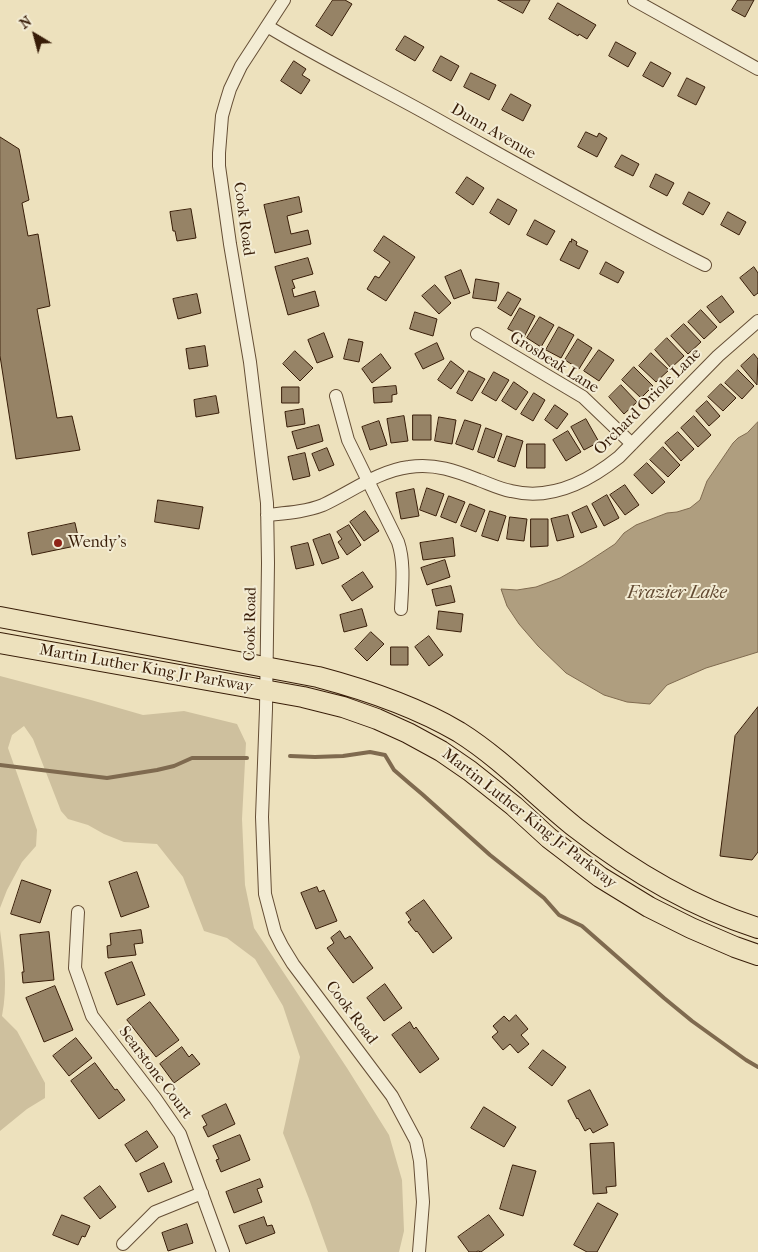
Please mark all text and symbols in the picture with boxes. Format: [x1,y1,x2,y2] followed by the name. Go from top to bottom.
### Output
[10,10,60,60] north arrow
[16,13,35,33] text: N
[447,100,539,164] street label: Dunn Avenue
[228,181,258,257] street label: Cook Road
[506,328,602,398] street label: Grosbeak Lane
[590,344,706,460] street label: Orchard Oriole Lane
[68,533,126,553] place label: Wendy's
[52,537,64,549] marker: Wendy's
[627,583,727,605] water label: Frazier Lake
[241,587,261,661] street label: Cook Road
[38,641,254,697] street label: Martin Luther King Jr Parkway
[438,745,620,893] street label: Martin Luther King Jr Parkway
[321,978,381,1048] street label: Cook Road
[114,1023,196,1123] street label: Searstone Court

